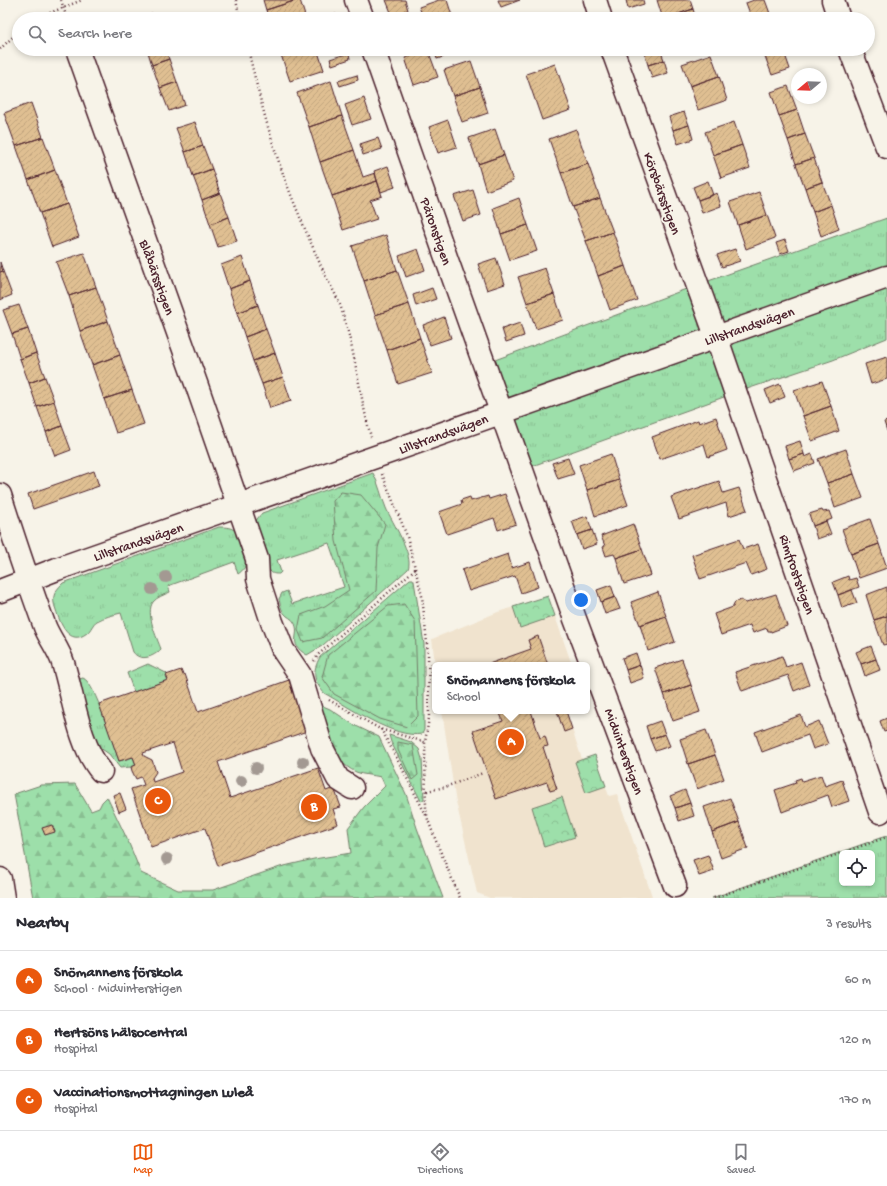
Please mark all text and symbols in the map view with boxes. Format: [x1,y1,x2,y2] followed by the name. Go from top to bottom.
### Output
[12,12,875,56] search box
[26,23,48,45] icon: search
[58,25,132,43] text: Search here
[791,68,827,104] north arrow
[638,150,683,238] street label: Körsbärsstigen
[415,195,454,268] street label: Päronstigen
[134,237,177,318] street label: Blåbärsstigen
[703,304,797,351] street label: Lillstrandsvägen
[397,411,491,459] street label: Lillstrandsvägen
[92,520,186,567] street label: Lillstrandsvägen
[774,533,817,617] street label: Rimfroststigen
[571,590,591,610] your location
[432,662,590,714] popup
[447,672,575,690] text: Snömannens förskola
[447,690,481,705] text: School
[599,706,646,798] street label: Midvinterstigen
[498,727,524,757] pin: A
[145,786,171,816] pin: C
[301,792,327,822] pin: B
[839,850,875,886] map controls
[839,850,875,886] button: locate
[16,914,69,934] text: Nearby
[826,917,871,932] text: 3 results
[54,964,182,982] text: Snömannens förskola
[25,973,33,988] text: A
[845,973,871,988] text: 60 m
[54,982,182,997] text: School · Midvinterstigen
[54,1024,187,1042] text: Hertsöns hälsocentral
[26,1033,32,1048] text: B
[840,1033,871,1048] text: 120 m
[54,1042,98,1057] text: Hospital
[54,1084,253,1102] text: Vaccinationsmottagningen Luleå
[25,1093,33,1108] text: C
[839,1093,871,1108] text: 170 m
[54,1102,98,1117] text: Hospital
[132,1141,154,1177] tab: Map
[418,1141,463,1177] tab: Directions
[727,1141,755,1177] tab: Saved

